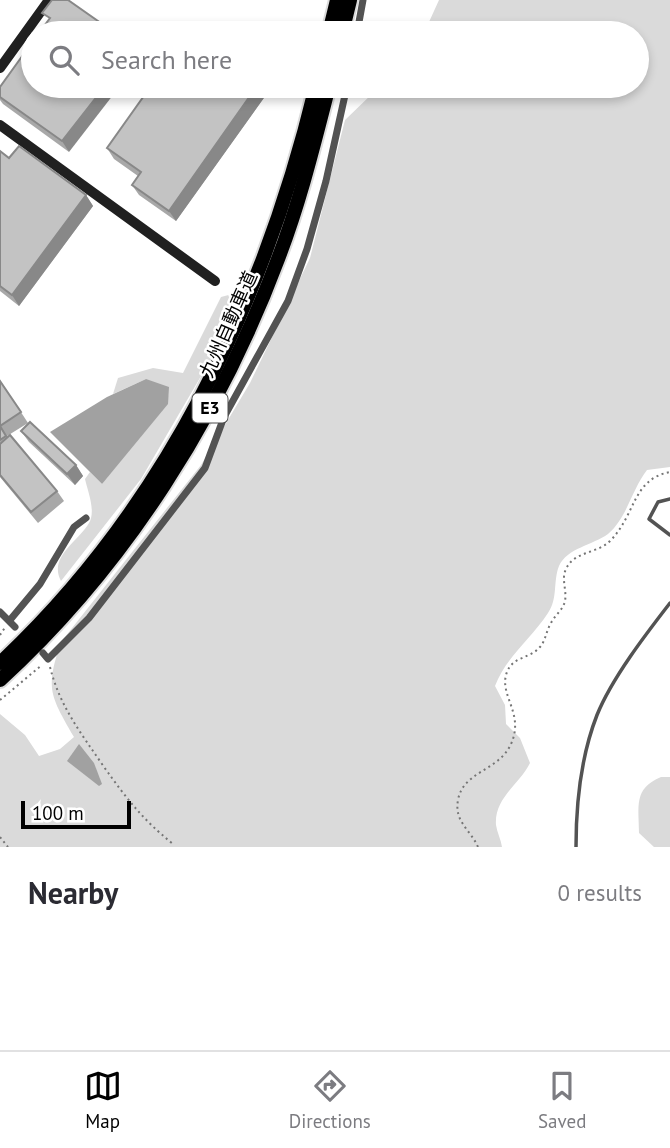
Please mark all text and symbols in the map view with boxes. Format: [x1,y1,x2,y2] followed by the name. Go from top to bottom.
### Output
[21,21,649,98] search box
[45,41,83,79] icon: search
[101,43,232,76] text: Search here
[194,267,262,381] street label: 九州自動車道
[192,394,228,422] road number: E3
[21,798,131,830] scale bar
[32,801,84,825] text: 100 m
[28,873,118,912] text: Nearby
[558,878,642,907] text: 0 results
[84,1067,122,1133] tab: Map
[289,1067,371,1133] tab: Directions
[538,1067,586,1133] tab: Saved

